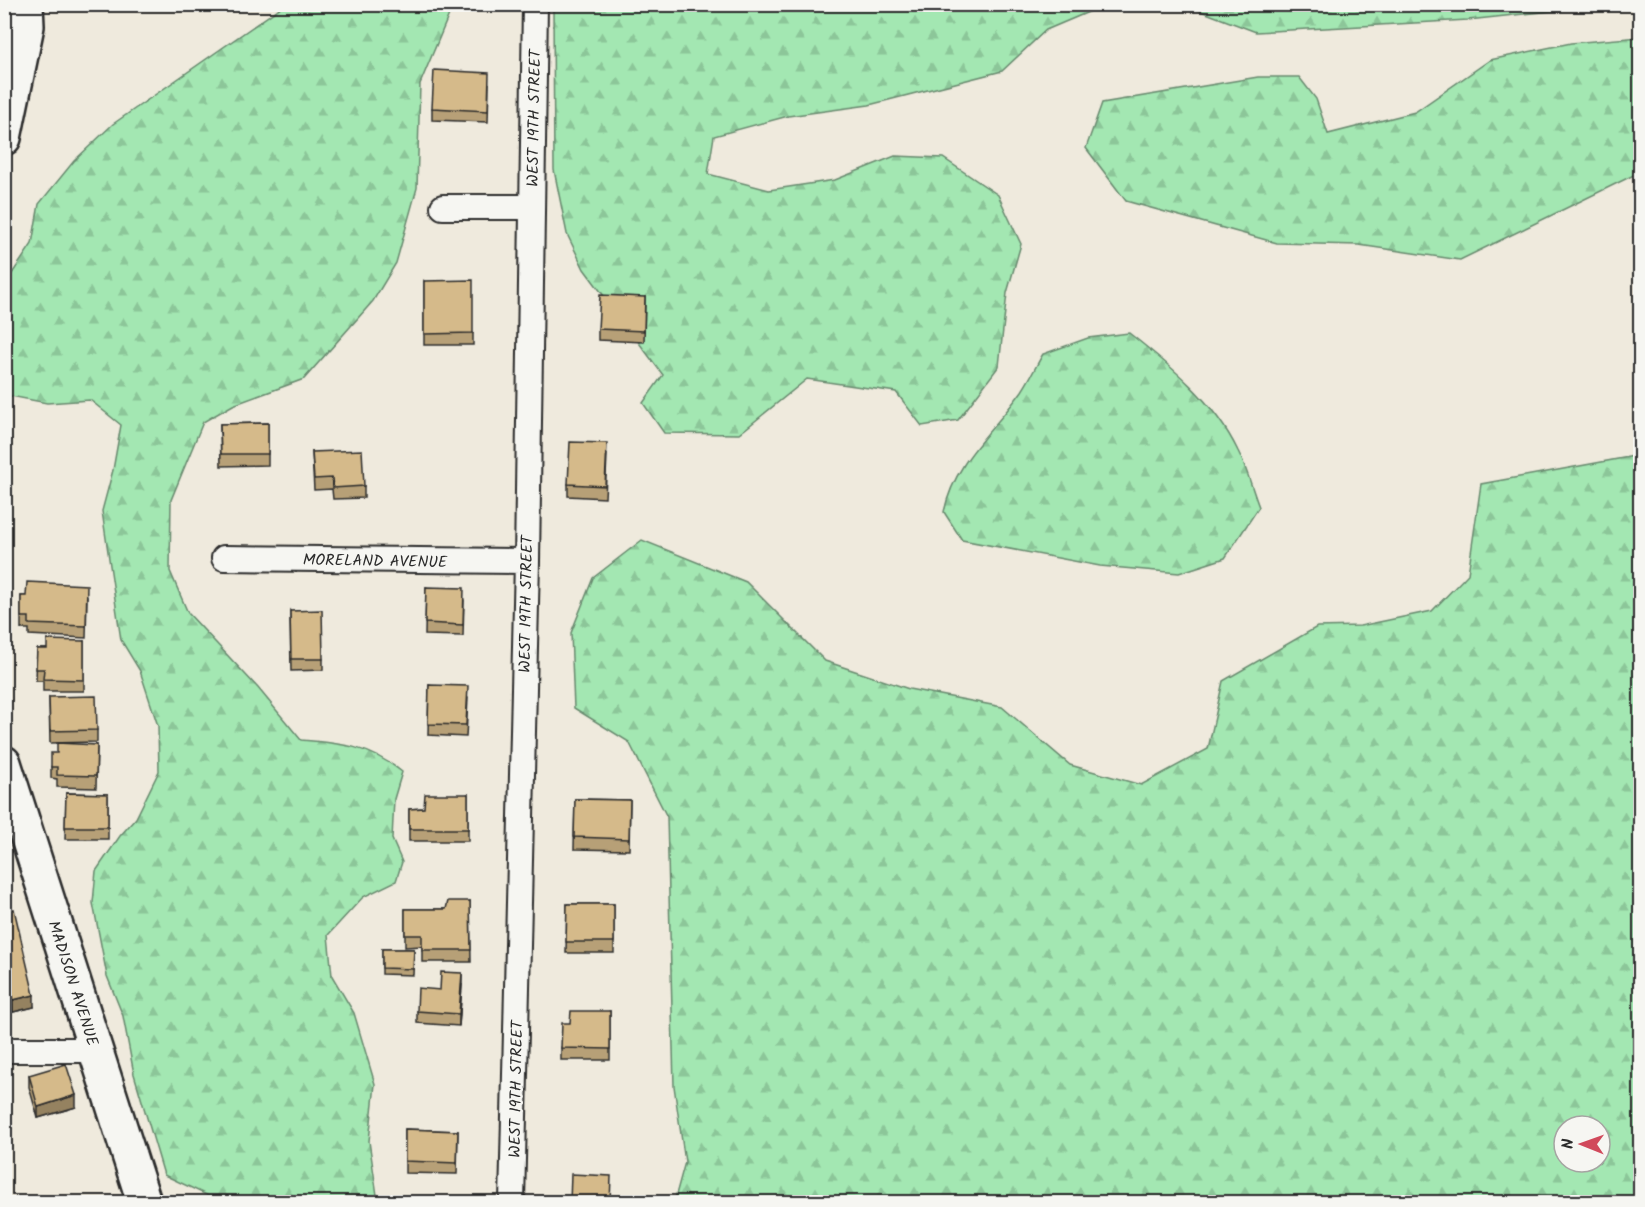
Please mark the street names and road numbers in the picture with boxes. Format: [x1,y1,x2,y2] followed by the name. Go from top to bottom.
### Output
[521,48,548,187] street label: WEST 19TH STREET
[513,534,540,673] street label: WEST 19TH STREET
[303,548,448,575] street label: MORELAND AVENUE
[41,918,105,1050] street label: MADISON AVENUE
[503,1019,530,1158] street label: WEST 19TH STREET

